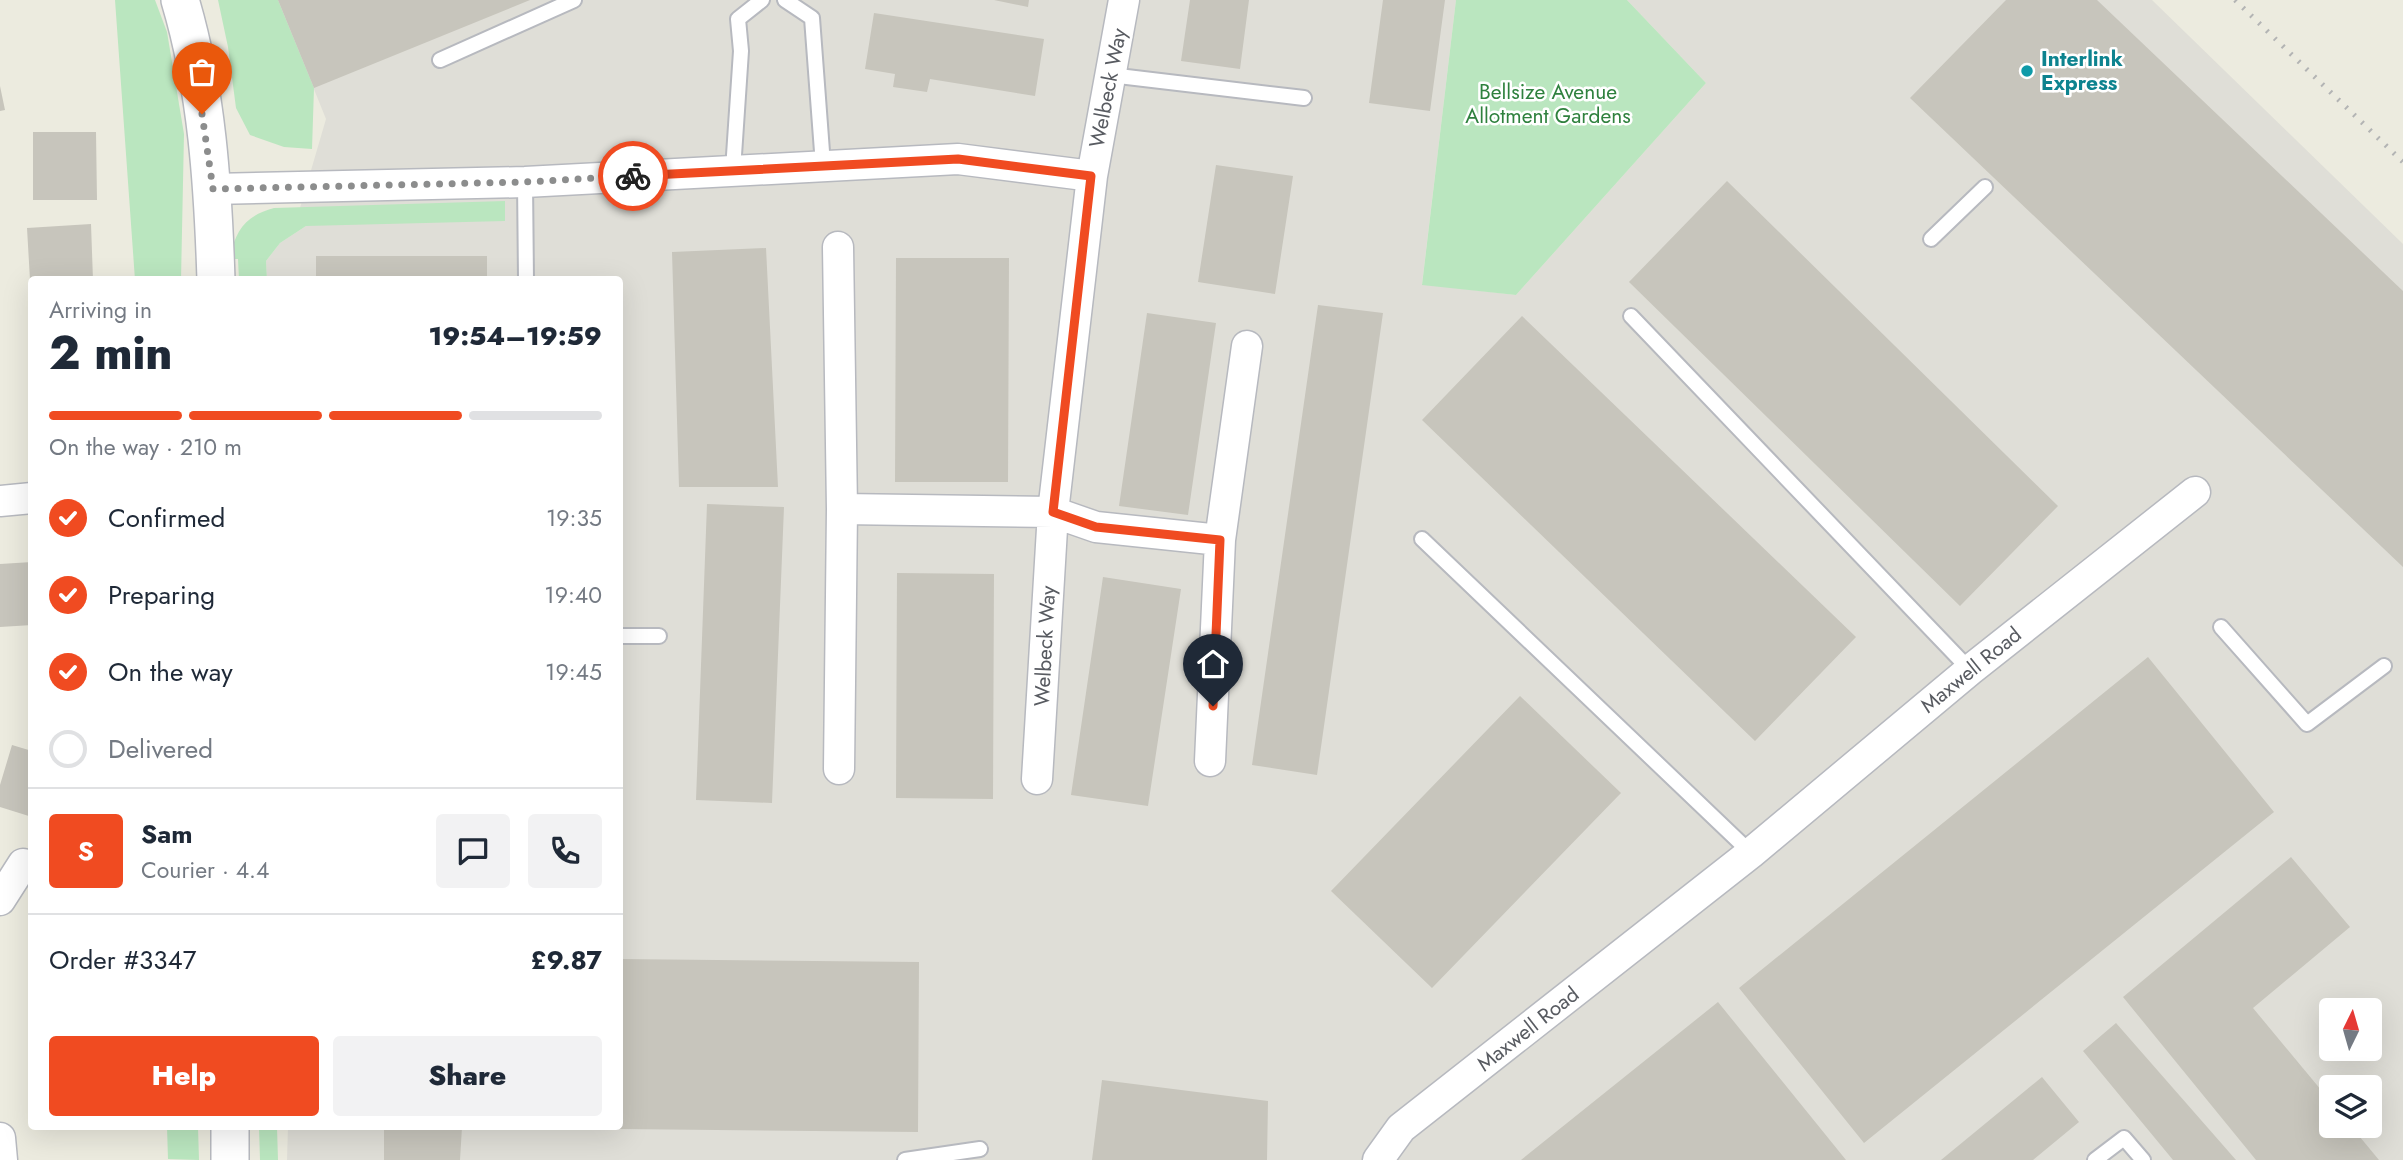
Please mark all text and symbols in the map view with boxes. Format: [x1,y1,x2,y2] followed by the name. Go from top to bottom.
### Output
[1082,25,1134,150] street label: Welbeck Way
[172,42,232,114] pin
[2041,44,2123,98] place label: Interlink Express
[183,53,221,91] icon: bag
[2019,63,2035,79] marker: Interlink Express
[1465,77,1631,131] park label: Bellsize Avenue Allotment Gardens
[598,141,668,211] courier
[614,157,652,195] icon: bike
[49,293,152,327] text: Arriving in
[429,317,602,355] text: 19:54–19:59
[49,320,173,386] text: 2 min
[49,430,242,464] text: On the way · 210 m
[49,499,87,537] icon: check
[108,499,225,537] text: Confirmed
[546,501,602,535] text: 19:35
[49,576,87,614] icon: check
[108,576,215,614] text: Preparing
[544,578,602,612] text: 19:40
[1027,584,1063,707] street label: Welbeck Way
[1914,620,2028,720] street label: Maxwell Road
[1183,634,1243,706] pin
[1194,645,1232,683] icon: home
[49,653,87,691] icon: check
[108,653,233,691] text: On the way
[545,655,602,689] text: 19:45
[108,730,213,768] text: Delivered
[436,814,510,888] button: chat
[528,814,602,888] button: phone
[141,815,193,853] text: Sam
[78,832,94,870] text: S
[141,853,269,887] text: Courier · 4.4
[49,941,196,979] text: Order #3347
[531,941,602,979] text: £9.87
[1471,980,1585,1078] street label: Maxwell Road
[2319,998,2382,1060] north arrow
[2319,998,2382,1138] map controls
[49,1036,319,1116] button: Help
[333,1036,602,1116] button: Share
[2319,1075,2382,1138] button: layers

